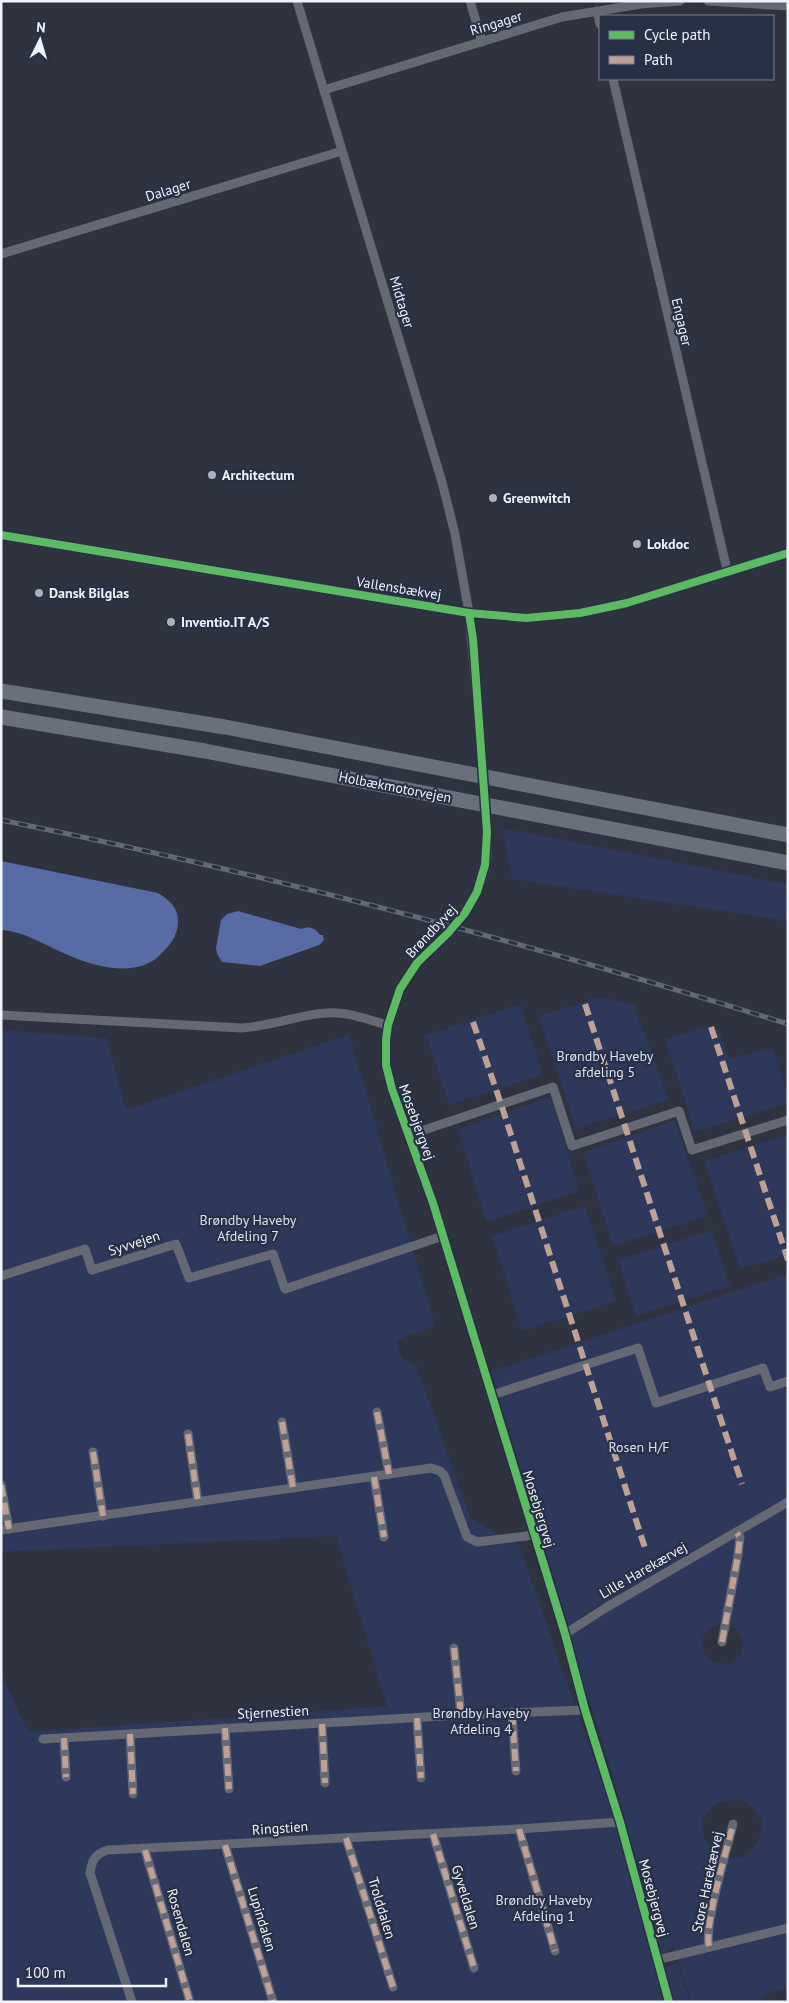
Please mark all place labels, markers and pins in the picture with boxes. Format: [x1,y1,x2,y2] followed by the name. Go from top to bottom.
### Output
[222,466,294,484] place label: Architectum
[206,469,218,481] marker: Architectum
[503,489,571,507] place label: Greenwitch
[487,492,499,504] marker: Greenwitch
[647,535,689,553] place label: Lokdoc
[631,538,643,550] marker: Lokdoc
[49,584,129,602] place label: Dansk Bilglas
[33,587,45,599] marker: Dansk Bilglas
[181,613,269,631] place label: Inventio.IT A/S
[165,616,177,628] marker: Inventio.IT A/S

